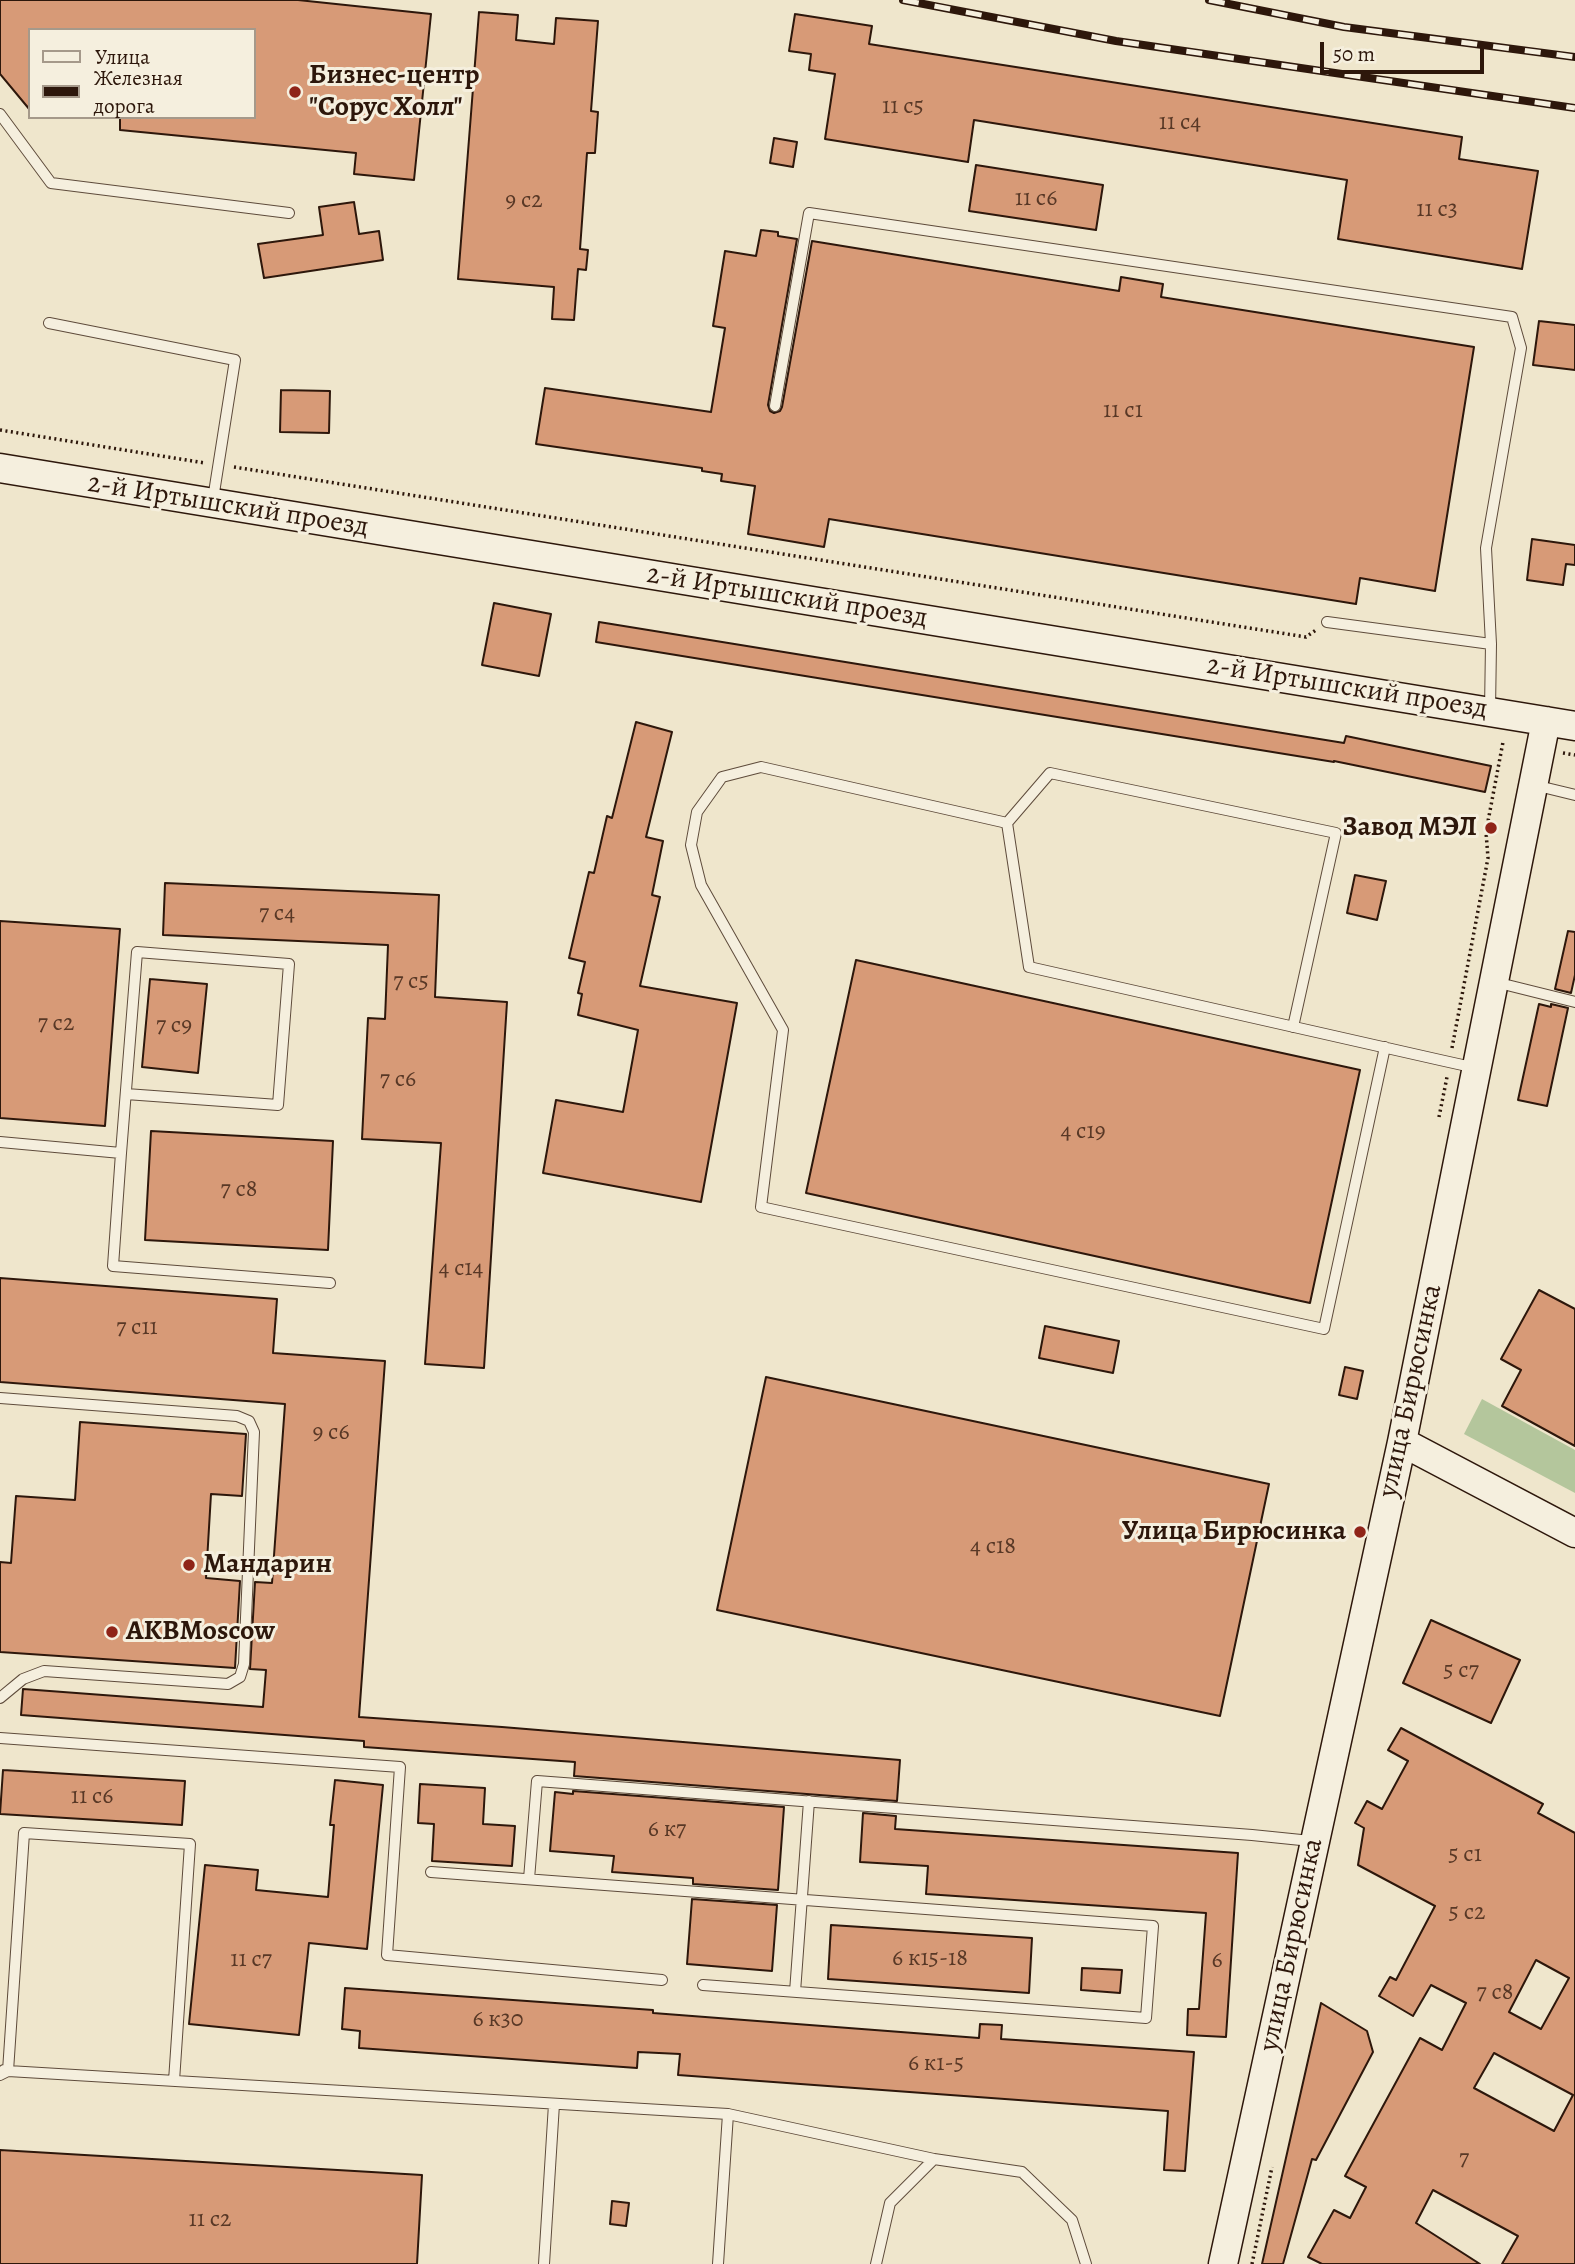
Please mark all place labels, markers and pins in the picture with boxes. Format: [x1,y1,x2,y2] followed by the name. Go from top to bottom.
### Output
[309,59,479,125] place label: Бизнес-центр "Сорус Холл"
[287,84,303,100] marker: Бизнес-центр "Сорус Холл"
[1342,811,1477,845] place label: Завод МЭЛ
[1483,820,1499,836] marker: Завод МЭЛ
[1122,1515,1346,1549] place label: Улица Бирюсинка
[1352,1524,1368,1540] marker: Улица Бирюсинка
[203,1548,332,1582] place label: Мандарин
[181,1557,197,1573] marker: Мандарин
[126,1615,275,1649] place label: AKBMoscow
[104,1624,120,1640] marker: AKBMoscow

